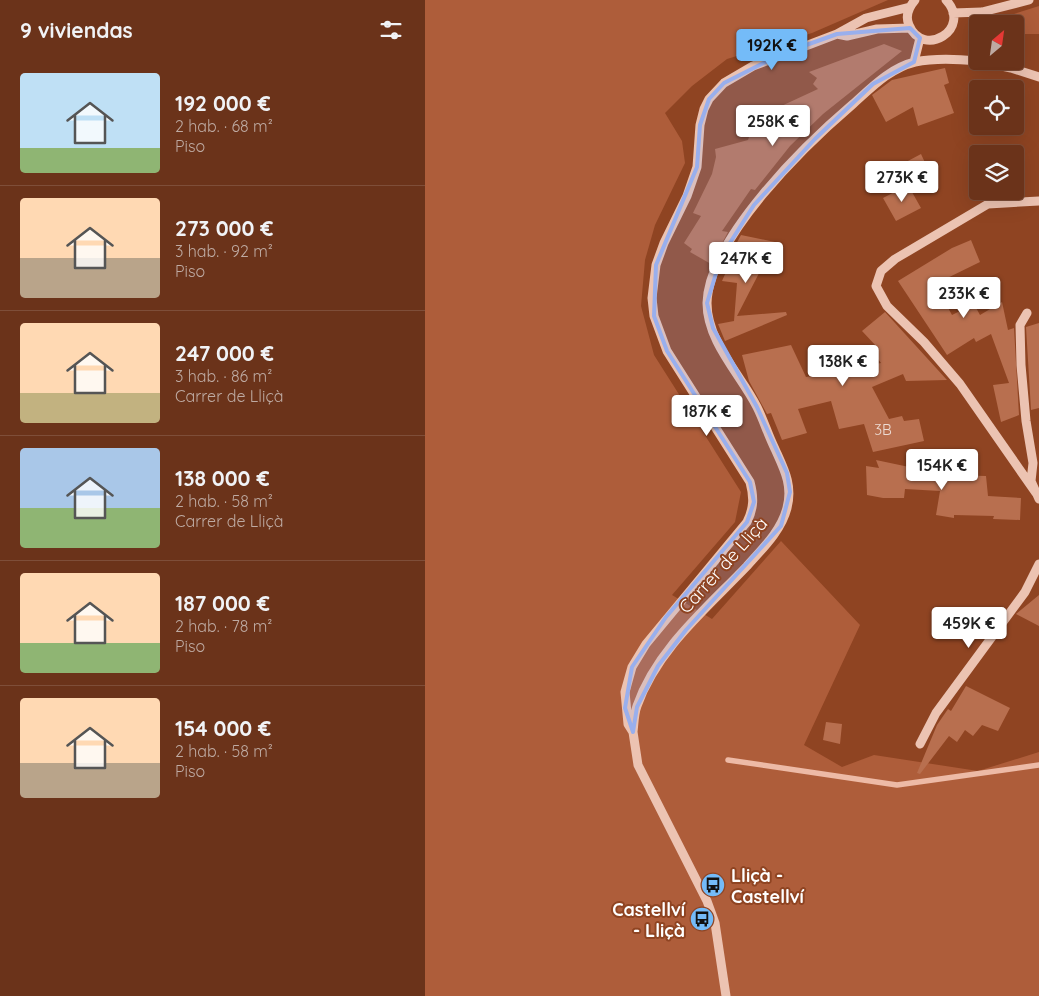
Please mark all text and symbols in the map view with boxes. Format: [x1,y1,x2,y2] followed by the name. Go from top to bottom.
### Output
[969,15,1024,70] north arrow
[969,15,1024,200] map controls
[377,16,405,44] icon: filters
[20,17,133,43] text: 9 viviendas
[731,28,813,71] pin: 192K €
[747,35,797,55] text: 192K €
[969,80,1024,135] button: locate
[175,90,271,116] text: 192 000 €
[60,93,120,153] icon: home
[732,104,814,147] pin: 258K €
[747,111,799,131] text: 258K €
[175,116,273,136] text: 2 hab. · 68 m²
[175,136,205,156] text: Piso
[969,145,1024,200] button: layers
[861,160,943,203] pin: 273K €
[876,167,928,187] text: 273K €
[175,215,273,241] text: 273 000 €
[60,218,120,278] icon: home
[175,241,273,261] text: 3 hab. · 92 m²
[705,242,787,284] pin: 247K €
[720,248,772,268] text: 247K €
[175,261,205,281] text: Piso
[923,276,1005,319] pin: 233K €
[938,283,990,303] text: 233K €
[175,340,274,366] text: 247 000 €
[60,343,120,403] icon: home
[802,344,884,387] pin: 138K €
[819,351,867,371] text: 138K €
[175,366,272,386] text: 3 hab. · 86 m²
[175,386,283,406] text: Carrer de Lliçà
[666,394,748,437] pin: 187K €
[683,401,731,421] text: 187K €
[874,420,892,439] house number: 3B
[901,448,983,491] pin: 154K €
[917,455,967,475] text: 154K €
[175,465,270,491] text: 138 000 €
[60,468,120,528] icon: home
[175,491,273,511] text: 2 hab. · 58 m²
[175,511,283,531] text: Carrer de Lliçà
[674,512,772,618] street label: Carrer de Lliçà
[175,590,270,616] text: 187 000 €
[60,593,120,653] icon: home
[928,606,1010,649] pin: 459K €
[943,613,995,633] text: 459K €
[175,616,272,636] text: 2 hab. · 78 m²
[175,636,205,656] text: Piso
[175,715,271,741] text: 154 000 €
[60,718,120,778] icon: home
[175,741,273,761] text: 2 hab. · 58 m²
[175,761,205,781] text: Piso
[731,864,805,908] place label: Lliçà - Castellví
[700,872,726,898] bus stop icon: Lliçà - Castellví
[612,898,686,942] place label: Castellví - Lliçà
[689,906,715,932] bus stop icon: Castellví - Lliçà

